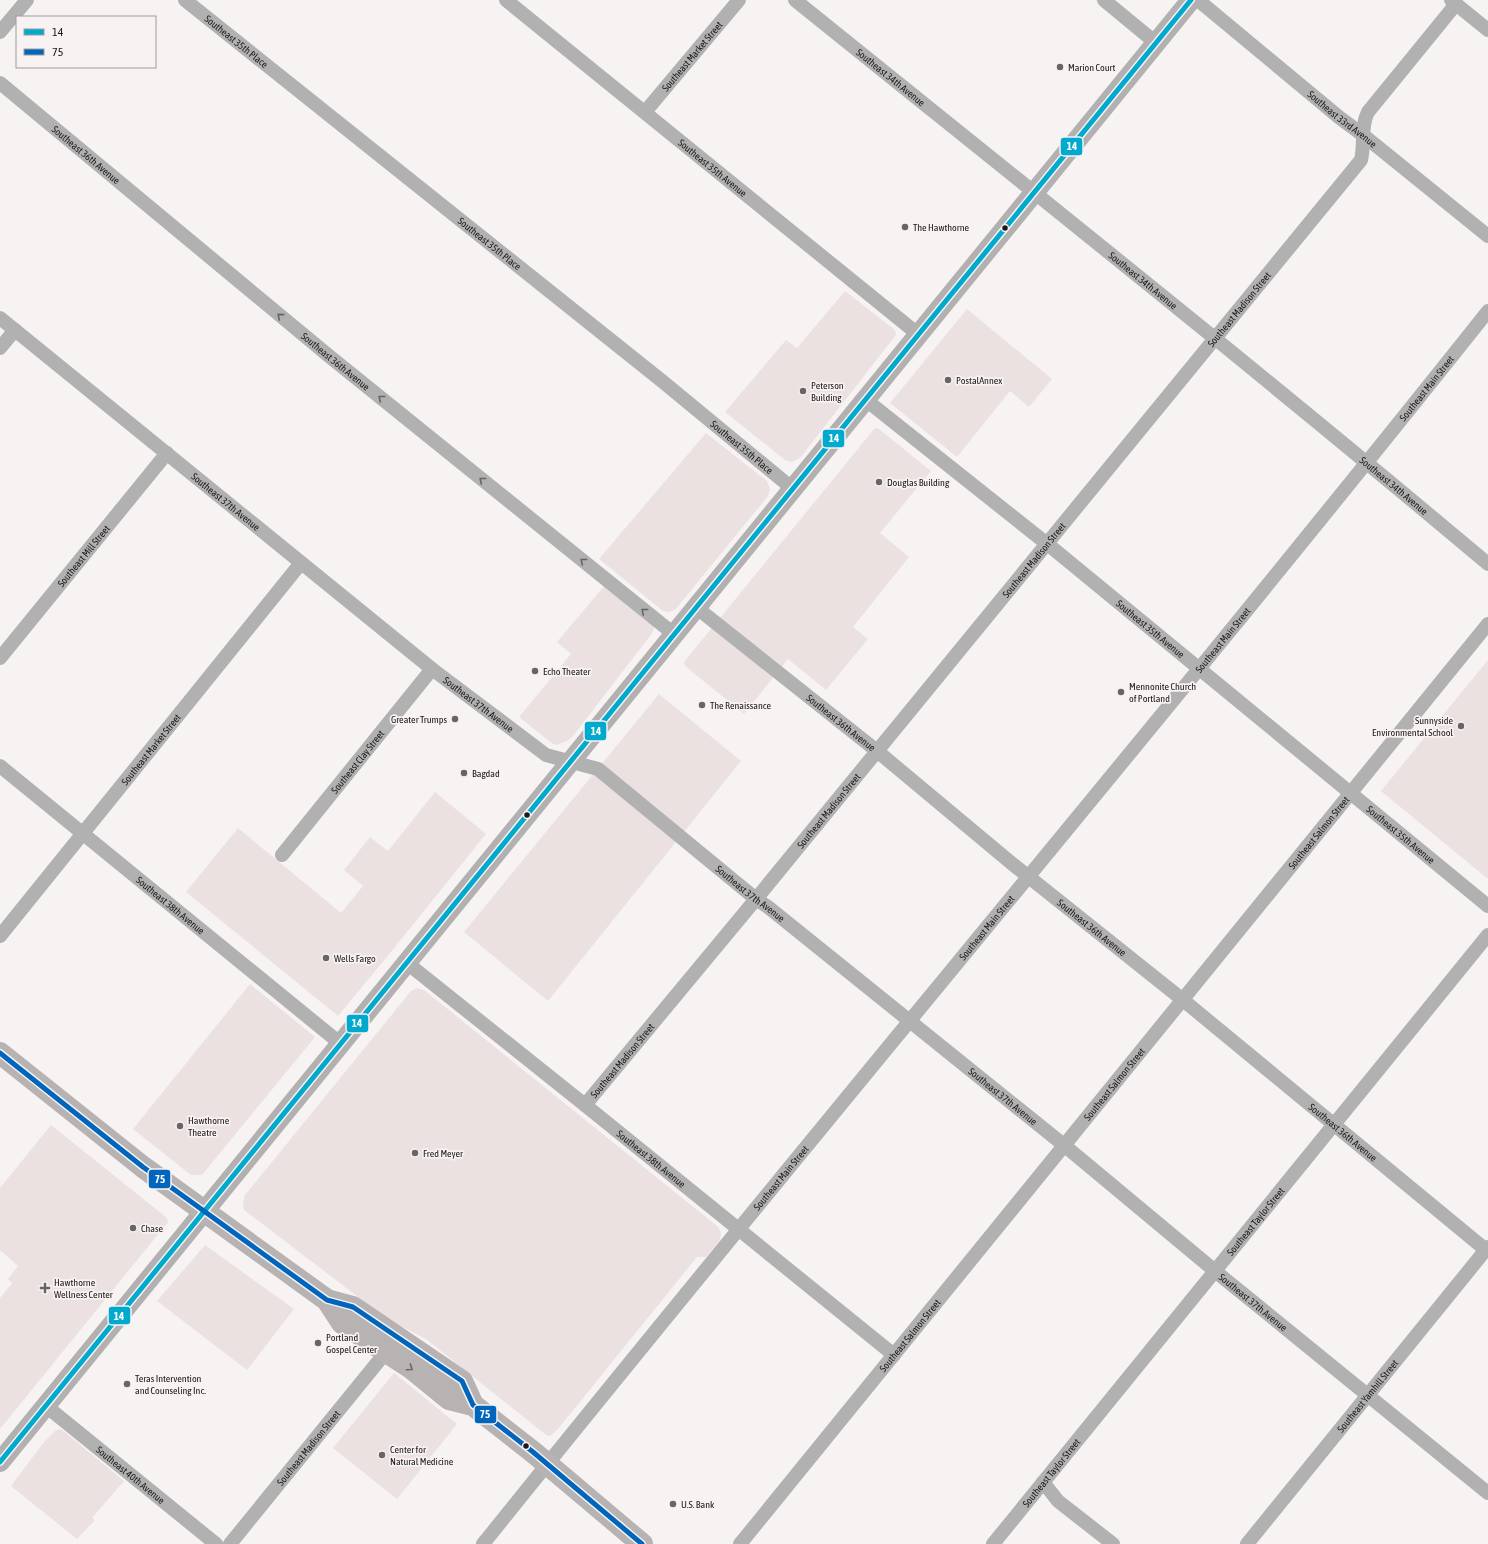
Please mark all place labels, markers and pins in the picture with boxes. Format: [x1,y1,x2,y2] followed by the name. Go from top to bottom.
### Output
[1055,62,1065,72] marker: Marion Court
[1068,62,1115,73] place label: Marion Court
[900,222,910,232] marker: The Hawthorne
[913,222,970,233] place label: The Hawthorne
[1000,223,1010,233] unlabelled marker
[943,375,953,385] marker: PostalAnnex
[956,375,1002,386] place label: PostalAnnex
[811,380,844,403] place label: Peterson Building
[798,386,808,396] marker: Peterson Building
[874,477,884,487] marker: Douglas Building
[887,477,950,488] place label: Douglas Building
[530,666,540,676] marker: Echo Theater
[543,666,591,677] place label: Echo Theater
[1129,681,1196,704] place label: Mennonite Church of Portland
[1116,687,1126,697] marker: Mennonite Church of Portland
[697,700,707,710] marker: The Renaissance
[710,700,772,711] place label: The Renaissance
[391,714,447,725] place label: Greater Trumps
[450,714,460,724] marker: Greater Trumps
[1372,715,1453,738] place label: Sunnyside Environmental School
[1456,721,1466,731] marker: Sunnyside Environmental School
[459,768,469,778] marker: Bagdad
[472,768,500,779] place label: Bagdad
[522,810,532,820] unlabelled marker
[321,953,331,963] marker: Wells Fargo
[334,953,376,964] place label: Wells Fargo
[188,1115,230,1138] place label: Hawthorne Theatre
[175,1121,185,1131] marker: Hawthorne Theatre
[410,1148,420,1158] marker: Fred Meyer
[423,1148,464,1159] place label: Fred Meyer
[128,1223,138,1233] marker: Chase
[141,1223,164,1234] place label: Chase
[54,1277,114,1300] place label: Hawthorne Wellness Center
[39,1282,51,1294] marker: Hawthorne Wellness Center
[326,1332,378,1355] place label: Portland Gospel Center
[313,1338,323,1348] marker: Portland Gospel Center
[135,1373,206,1396] place label: Teras Intervention and Counseling Inc.
[122,1379,132,1389] marker: Teras Intervention and Counseling Inc.
[521,1441,531,1451] unlabelled marker
[390,1444,454,1467] place label: Center for Natural Medicine
[377,1450,387,1460] marker: Center for Natural Medicine
[668,1499,678,1509] marker: U.S. Bank
[681,1499,715,1510] place label: U.S. Bank

